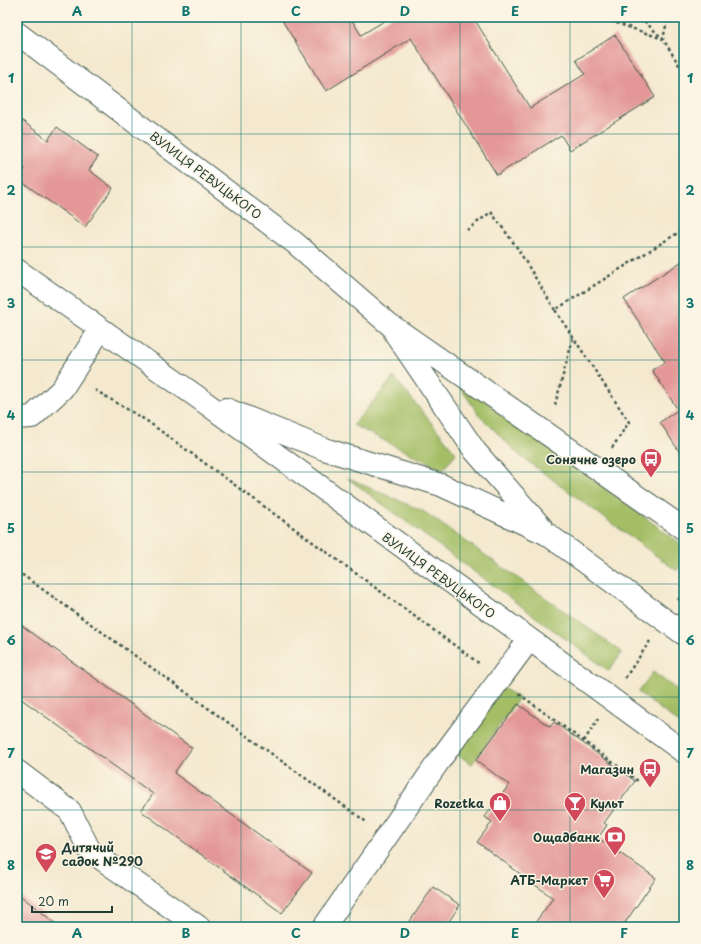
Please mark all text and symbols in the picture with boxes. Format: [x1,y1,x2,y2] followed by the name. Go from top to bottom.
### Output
[72,1,82,20] text: A
[182,1,191,20] text: B
[291,1,301,20] text: C
[400,1,410,20] text: D
[511,1,519,20] text: E
[620,1,628,20] text: F
[8,68,14,87] text: 1
[687,68,693,87] text: 1
[146,127,266,223] street label: ВУЛИЦЯ РЕВУЦЬКОГО
[6,180,16,199] text: 2
[685,180,695,199] text: 2
[7,293,16,312] text: 3
[686,293,695,312] text: 3
[7,405,16,424] text: 4
[686,405,695,424] text: 4
[638,446,664,479] bus stop icon: Сонячне озеро
[546,450,636,468] place label: Сонячне озеро
[7,518,15,537] text: 5
[686,518,694,537] text: 5
[379,528,499,622] street label: ВУЛИЦЯ РЕВУЦЬКОГО
[6,630,16,649] text: 6
[685,630,695,649] text: 6
[7,743,15,762] text: 7
[686,743,694,762] text: 7
[637,756,663,789] bus stop icon: Магазин
[580,760,634,778] place label: Магазин
[487,790,513,823] shop icon: Rozetka
[562,790,588,823] bar icon: Культ
[434,794,484,812] place label: Rozetka
[590,794,624,812] place label: Культ
[602,824,628,857] bank icon: Ощадбанк
[533,828,600,846] place label: Ощадбанк
[61,838,143,870] place label: Дитячий садок №290
[33,841,59,874] school or university icon: Дитячий садок №290
[7,855,15,874] text: 8
[686,855,694,874] text: 8
[591,867,617,900] supermarket icon: АТБ-Маркет
[511,871,589,889] place label: АТБ-Маркет
[32,888,112,914] scale bar
[38,892,69,910] text: 20 m
[72,923,82,942] text: A
[182,923,191,942] text: B
[291,923,301,942] text: C
[400,923,410,942] text: D
[511,923,519,942] text: E
[620,923,628,942] text: F

